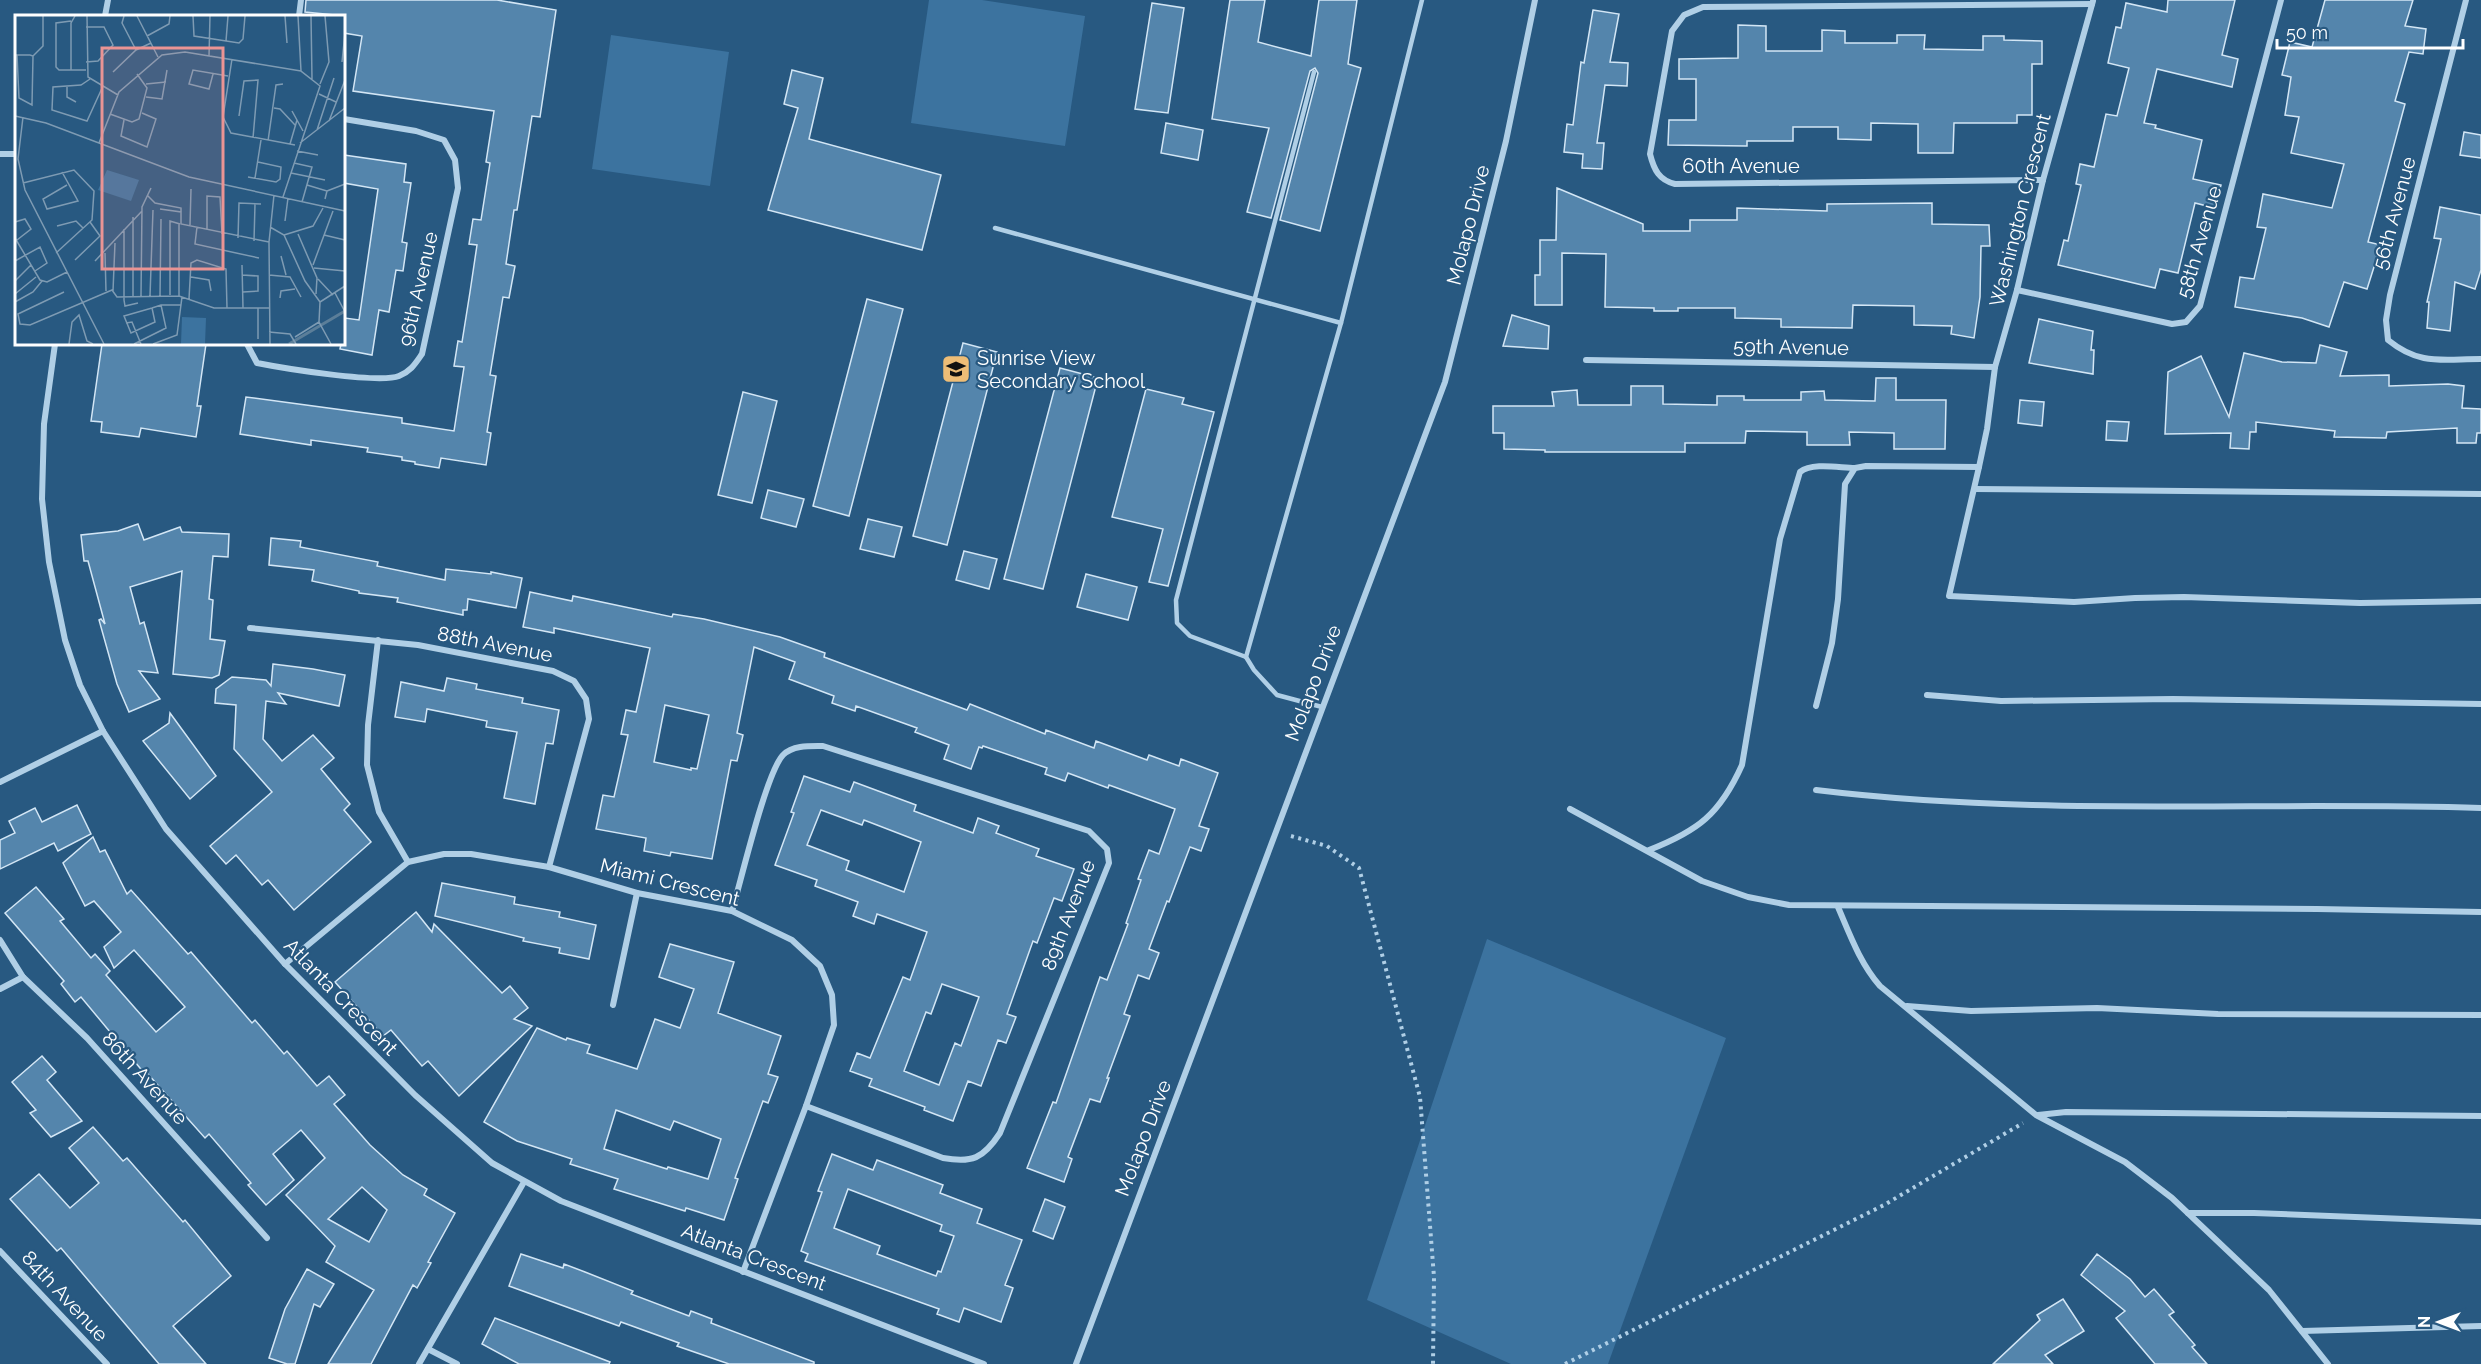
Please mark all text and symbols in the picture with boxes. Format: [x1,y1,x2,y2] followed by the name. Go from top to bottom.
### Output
[2277,12,2463,50] scale bar
[15,15,345,345] inset map
[2286,22,2328,43] text: 50 m
[1984,111,2056,309] street label: Washington Crescent
[1682,154,1800,178] street label: 60th Avenue
[2367,154,2421,272] street label: 56th Avenue
[1442,162,1495,287] street label: Molapo Drive
[2172,183,2227,301] street label: 58th Avenue
[393,229,443,349] street label: 96th Avenue
[1733,334,1849,360] street label: 59th Avenue
[977,346,1146,393] place label: Sunrise View Secondary School
[940,353,972,385] school or university icon: Sunrise View Secondary School
[435,621,555,667] street label: 88th Avenue
[1280,621,1346,745] street label: Molapo Drive
[598,853,743,911] street label: Miami Crescent
[1036,856,1100,974] street label: 89th Avenue
[279,934,403,1061] street label: Atlanta Crescent
[97,1027,193,1130] street label: 86th Avenue
[1110,1076,1176,1200] street label: Molapo Drive
[678,1218,830,1296] street label: Atlanta Crescent
[17,1245,113,1347] street label: 84th Avenue
[2409,1292,2469,1352] north arrow
[2415,1316,2434,1328] text: N

